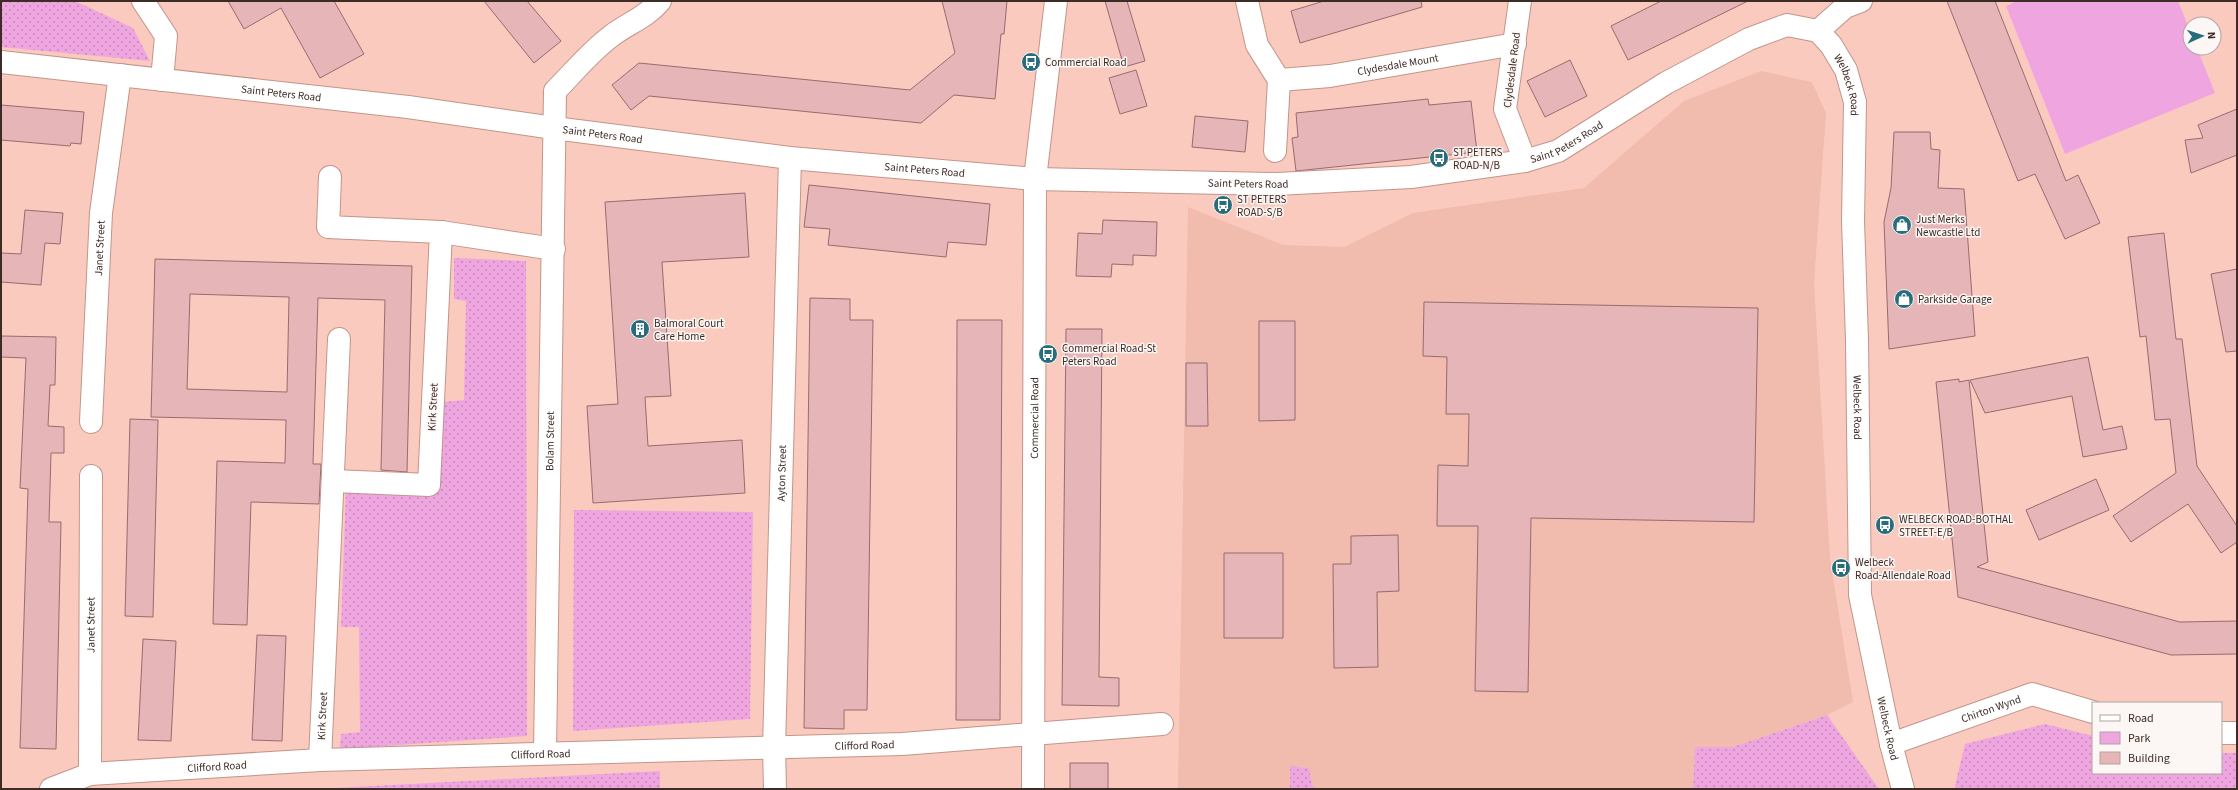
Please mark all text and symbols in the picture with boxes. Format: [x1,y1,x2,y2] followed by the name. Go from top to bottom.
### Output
[2182,16,2222,56] north arrow
[1500,31,1524,109] street label: Clydesdale Road
[2204,31,2219,40] text: N
[1356,50,1440,79] street label: Clydesdale Mount
[1020,51,1042,73] bus stop icon: Commercial Road
[1830,51,1863,116] street label: Welbeck Road
[1045,55,1127,70] place label: Commercial Road
[240,81,322,105] street label: Saint Peters Road
[1528,117,1606,167] street label: Saint Peters Road
[562,122,644,147] street label: Saint Peters Road
[1453,145,1503,173] place label: ST PETERS ROAD-N/B
[1428,147,1450,169] bus stop icon: ST PETERS ROAD-N/B
[884,159,965,180] street label: Saint Peters Road
[1208,175,1289,191] street label: Saint Peters Road
[1237,192,1287,220] place label: ST PETERS ROAD-S/B
[1212,194,1234,216] bus stop icon: ST PETERS ROAD-S/B
[1916,212,1980,240] place label: Just Merks Newcastle Ltd
[1891,214,1913,236] shop icon: Just Merks Newcastle Ltd
[90,220,108,276] street label: Janet Street
[1893,288,1915,310] shop icon: Parkside Garage
[1918,292,1992,307] place label: Parkside Garage
[654,316,724,344] place label: Balmoral Court Care Home
[629,318,651,340] building icon: Balmoral Court Care Home
[1062,341,1156,369] place label: Commercial Road-St Peters Road
[1037,343,1059,365] bus stop icon: Commercial Road-St Peters Road
[1850,375,1866,440] street label: Welbeck Road
[1027,377,1042,459] street label: Commercial Road
[424,382,442,431] street label: Kirk Street
[542,411,558,471] street label: Bolam Street
[773,444,790,502] street label: Ayton Street
[1899,512,2014,540] place label: WELBECK ROAD-BOTHAL STREET-E/B
[1874,514,1896,536] bus stop icon: WELBECK ROAD-BOTHAL STREET-E/B
[1855,555,1951,583] place label: Welbeck Road-Allendale Road
[1830,557,1852,579] bus stop icon: Welbeck Road-Allendale Road
[83,597,98,653] street label: Janet Street
[313,691,331,740] street label: Kirk Street
[1959,691,2023,726] street label: Chirton Wynd
[1874,695,1903,762] street label: Welbeck Road
[2092,702,2222,774] legend
[2128,710,2154,727] text: Road
[2128,730,2150,747] text: Park
[835,737,895,753] street label: Clifford Road
[511,746,571,762] street label: Clifford Road
[2128,750,2170,767] text: Building
[187,757,247,776] street label: Clifford Road

